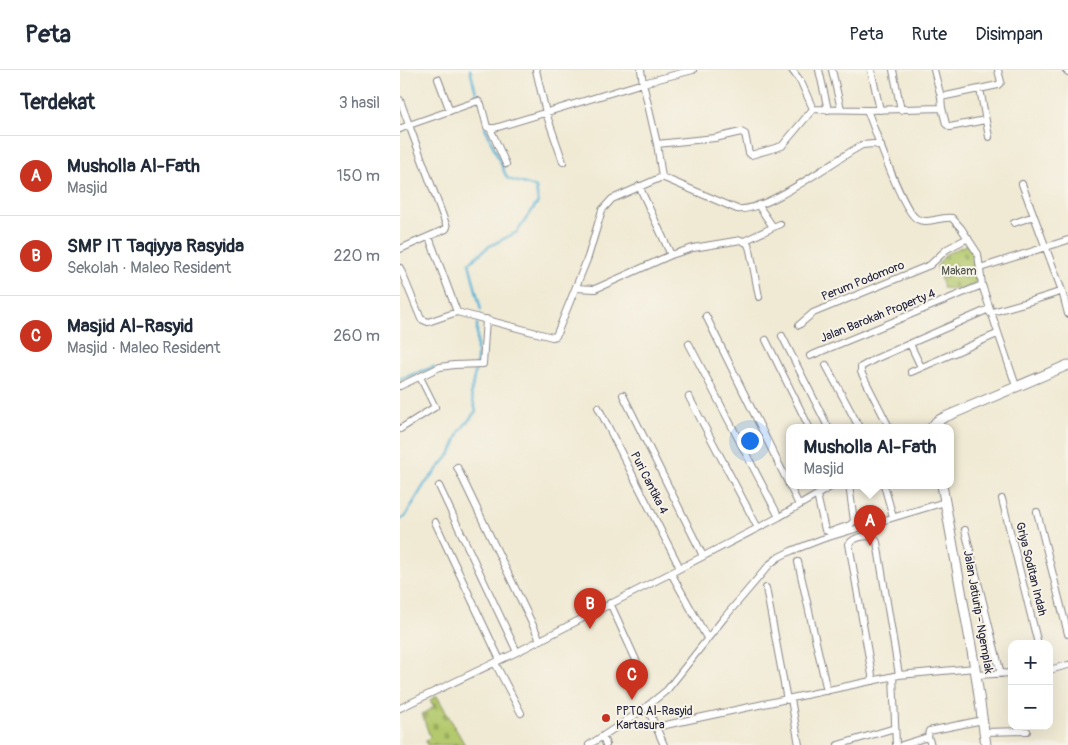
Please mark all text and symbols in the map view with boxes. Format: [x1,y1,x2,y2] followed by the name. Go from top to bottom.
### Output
[25,20,71,49] text: Peta
[849,23,884,46] text: Peta
[912,23,947,46] text: Rute
[975,23,1043,46] text: Disimpan
[20,89,95,116] text: Terdekat
[339,93,380,113] text: 3 hasil
[67,154,200,178] text: Musholla Al-Fath
[31,166,41,186] text: A
[336,166,380,186] text: 150 m
[67,178,107,198] text: Masjid
[67,234,244,258] text: SMP IT Taqiyya Rasyida
[31,246,41,266] text: B
[334,246,380,266] text: 220 m
[819,257,907,304] street label: Perum Podomoro
[67,258,231,278] text: Sekolah · Maleo Resident
[941,264,977,279] park label: Makam
[818,286,938,346] street label: Jalan Barokah Property 4
[67,314,193,338] text: Masjid Al-Rasyid
[31,326,41,346] text: C
[333,326,380,346] text: 260 m
[67,338,220,358] text: Masjid · Maleo Resident
[786,424,954,489] popup
[737,428,763,454] your location
[804,435,936,459] text: Musholla Al-Fath
[627,449,671,517] street label: Puri Cantika 4
[804,459,844,479] text: Masjid
[854,505,886,546] pin: A
[1012,521,1050,618] street label: Griya Soditan Indah
[960,549,996,675] street label: Jalan Jatiurip - Ngemplak
[574,588,606,629] pin: B
[1008,640,1053,730] map controls
[1008,640,1053,685] button: +
[616,659,648,700] pin: C
[1008,685,1053,730] button: −
[616,704,693,733] place label: PPTQ Al-Rasyid Kartasura
[600,712,612,724] marker: PPTQ Al-Rasyid Kartasura

